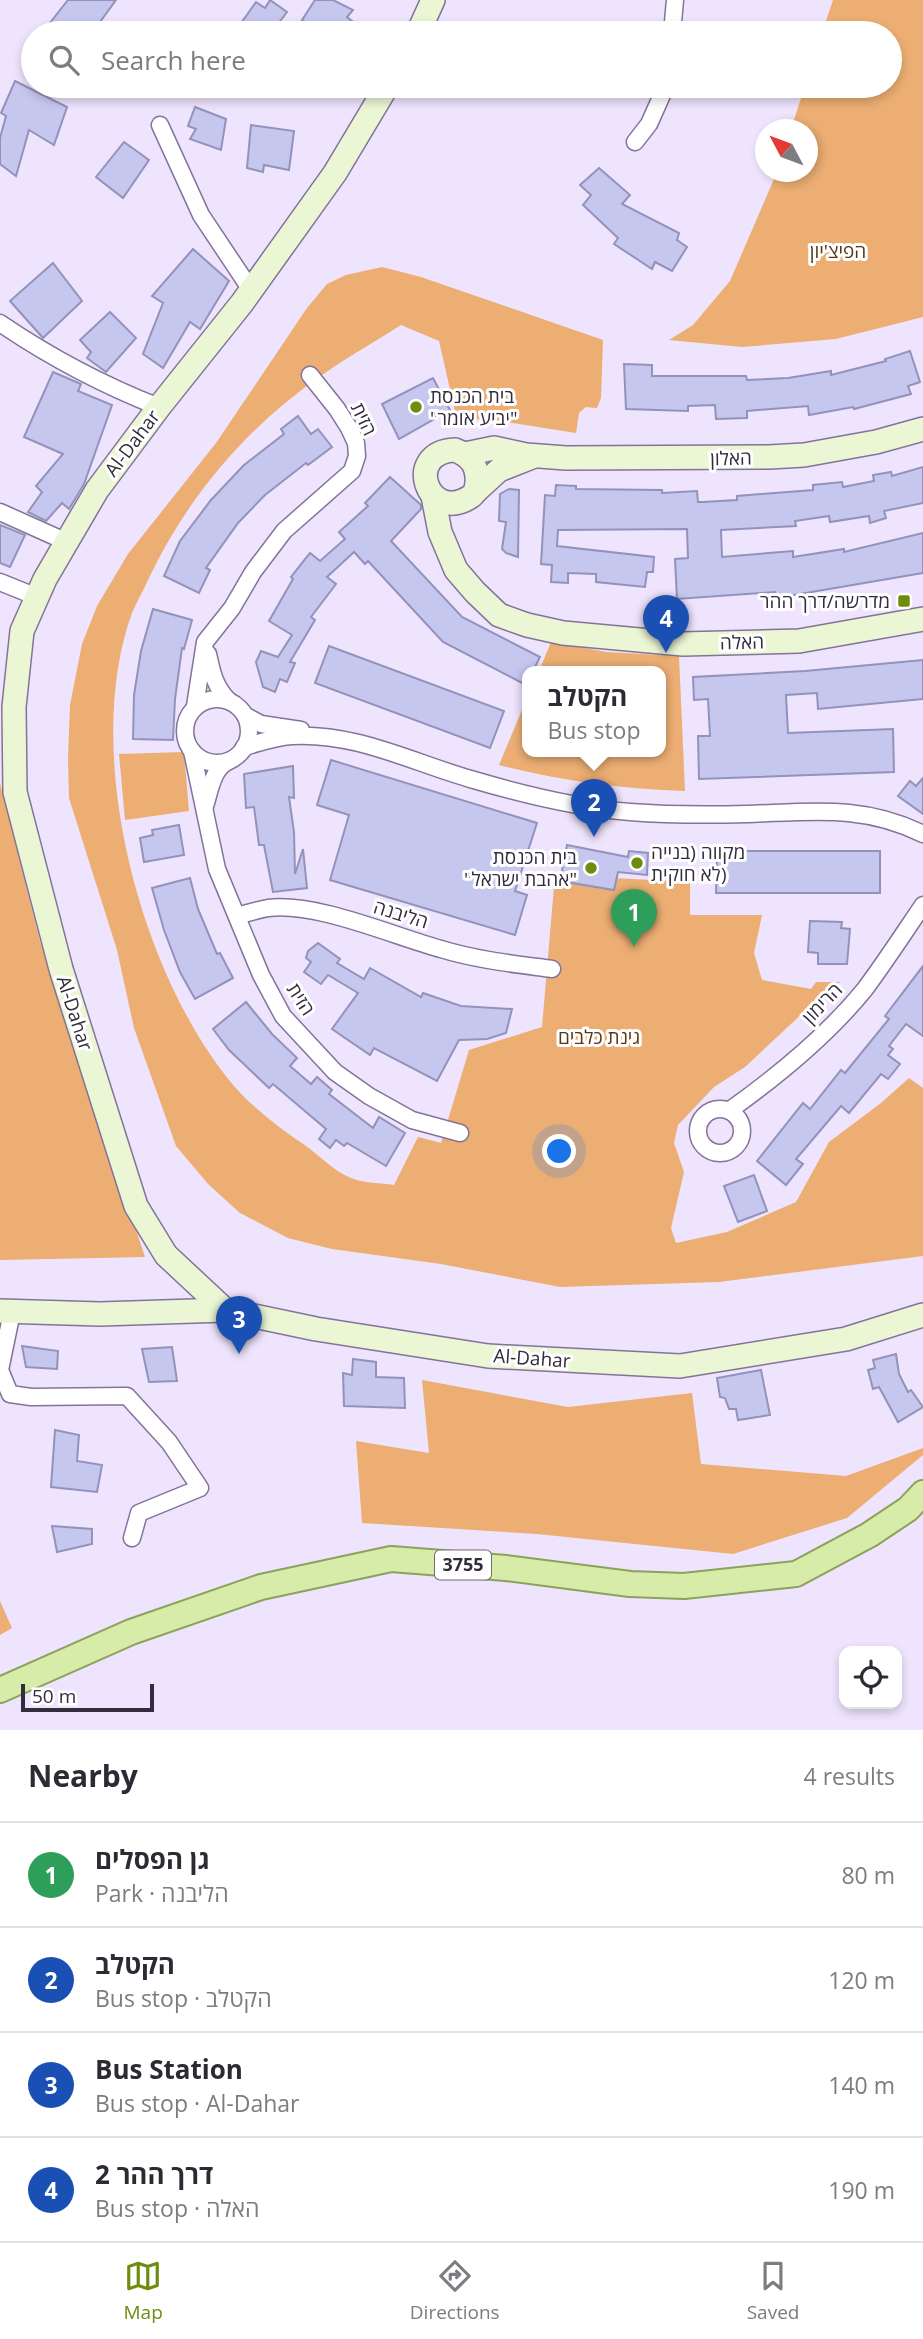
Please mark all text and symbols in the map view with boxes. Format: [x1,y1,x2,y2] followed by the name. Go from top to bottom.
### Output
[21,21,902,98] search box
[45,41,83,79] icon: search
[101,42,246,78] text: Search here
[755,119,818,182] north arrow
[810,238,866,264] park label: הפיצ'יון
[430,383,518,431] place label: בית הכנסת "יביע אומר"
[345,398,383,440] street label: הזית
[408,399,424,415] marker: בית הכנסת "יביע אומר"
[98,404,166,482] street label: Al-Dahar
[710,445,752,471] street label: האלון
[760,588,890,614] place label: מדרשה/דרך ההר
[896,593,912,609] marker: מדרשה/דרך ההר
[643,595,689,653] pin: 4
[720,629,764,655] street label: האלה
[522,666,666,757] popup
[548,678,627,714] text: הקטלב
[548,714,640,746] text: Bus stop
[571,779,617,837] pin: 2
[651,839,745,887] place label: מקווה (בנייה לא חוקית)
[464,844,577,892] place label: בית הכנסת "אהבת ישראל"
[629,855,645,871] marker: מקווה (בנייה לא חוקית)
[583,860,599,876] marker: בית הכנסת "אהבת ישראל"
[611,889,657,947] pin: 1
[371,893,431,935] street label: הליבנה
[51,972,99,1054] street label: Al-Dahar
[796,977,848,1029] street label: הרימון
[281,978,321,1020] street label: הזית
[558,1024,640,1050] park label: גינת כלבים
[542,1134,576,1168] your location
[216,1296,262,1354] pin: 3
[493,1342,572,1374] street label: Al-Dahar
[435,1550,491,1580] road number: 3755
[839,1646,902,1709] map controls
[839,1646,902,1709] button: locate
[21,1681,154,1713] scale bar
[32,1683,76,1709] text: 50 m
[28,1755,138,1796] text: Nearby
[804,1760,895,1792] text: 4 results
[95,1841,210,1877] text: גן הפסלים
[44,1859,58,1891] text: 1
[841,1859,895,1891] text: 80 m
[95,1877,229,1909] text: Park · הליבנה
[95,1946,175,1982] text: הקטלב
[44,1964,58,1996] text: 2
[828,1964,895,1996] text: 120 m
[95,1982,272,2014] text: Bus stop · הקטלב
[95,2051,243,2087] text: Bus Station
[44,2069,58,2101] text: 3
[828,2069,895,2101] text: 140 m
[95,2087,299,2119] text: Bus stop · Al-Dahar
[95,2156,213,2192] text: דרך ההר 2
[44,2174,58,2206] text: 4
[828,2174,895,2206] text: 190 m
[95,2192,260,2224] text: Bus stop · האלה
[124,2257,163,2325] tab: Map
[410,2257,500,2325] tab: Directions
[747,2257,799,2325] tab: Saved

